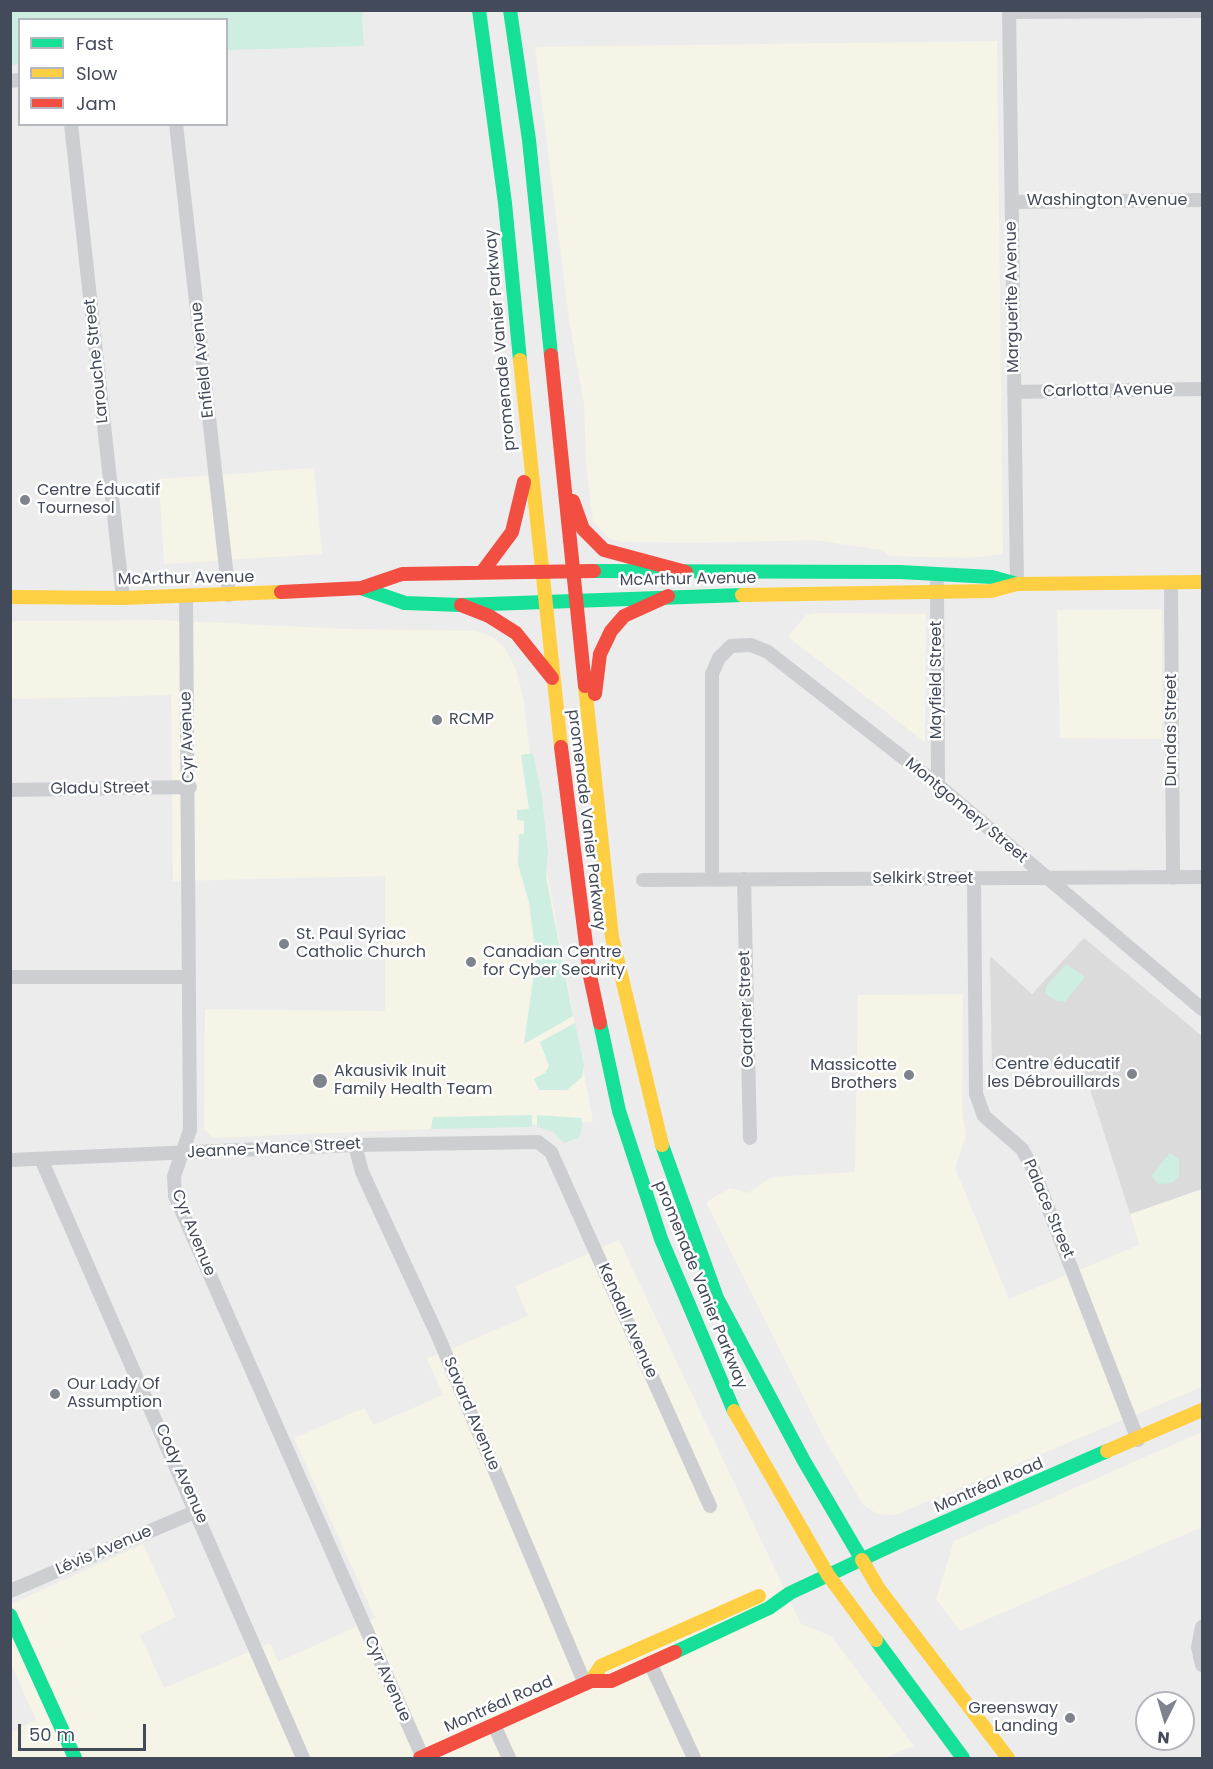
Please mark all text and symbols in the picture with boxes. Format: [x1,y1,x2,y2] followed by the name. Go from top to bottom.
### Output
[18,18,228,126] legend
[76,31,113,56] text: Fast
[76,61,117,86] text: Slow
[76,91,116,116] text: Jam
[1027,191,1187,211] street label: Washington Avenue
[1002,221,1024,373] street label: Marguerite Avenue
[482,228,520,452] street label: promenade Vanier Parkway
[81,298,113,424] street label: Larouche Street
[187,301,219,419] street label: Enfield Avenue
[1043,380,1173,402] street label: Carlotta Avenue
[37,481,160,519] place label: Centre Éducatif Tournesol
[18,493,32,507] marker: Centre Éducatif Tournesol
[117,568,255,590] street label: McArthur Avenue
[619,569,757,591] street label: McArthur Avenue
[927,621,947,739] street label: Mayfield Street
[1162,674,1182,786] street label: Dundas Street
[177,691,199,783] street label: Cyr Avenue
[563,708,609,932] street label: promenade Vanier Parkway
[449,710,494,730] place label: RCMP
[430,713,444,727] marker: RCMP
[901,754,1031,868] street label: Montgomery Street
[50,779,150,799] street label: Gladu Street
[873,869,973,889] street label: Selkirk Street
[296,925,426,963] place label: St. Paul Syriac Catholic Church
[277,937,291,951] marker: St. Paul Syriac Catholic Church
[483,943,625,981] place label: Canadian Centre for Cyber Security
[735,950,759,1068] street label: Gardner Street
[464,955,478,969] marker: Canadian Centre for Cyber Security
[987,1055,1120,1093] place label: Centre éducatif les Débrouillards
[810,1056,897,1094] place label: Massicotte Brothers
[334,1062,492,1100] place label: Akausivik Inuit Family Health Team
[1125,1067,1139,1081] marker: Centre éducatif les Débrouillards
[902,1068,916,1082] marker: Massicotte Brothers
[311,1072,329,1090] marker: Akausivik Inuit Family Health Team
[187,1135,361,1163] street label: Jeanne-Mance Street
[1019,1157,1077,1261] street label: Palace Street
[649,1178,751,1392] street label: promenade Vanier Parkway
[167,1187,219,1279] street label: Cyr Avenue
[593,1261,661,1381] street label: Kendall Avenue
[438,1354,504,1474] street label: Savard Avenue
[67,1375,162,1413] place label: Our Lady Of Assumption
[48,1387,62,1401] marker: Our Lady Of Assumption
[151,1421,211,1527] street label: Cody Avenue
[932,1454,1046,1518] street label: Montréal Road
[53,1522,155,1580] street label: Lévis Avenue
[360,1633,414,1725] street label: Cyr Avenue
[442,1673,556,1737] street label: Montréal Road
[1135,1691,1195,1751] north arrow
[968,1699,1058,1737] place label: Greensway Landing
[1063,1711,1077,1725] marker: Greensway Landing
[21,1712,148,1750] scale bar
[29,1722,75,1747] text: 50 m
[1157,1725,1171,1749] text: N

